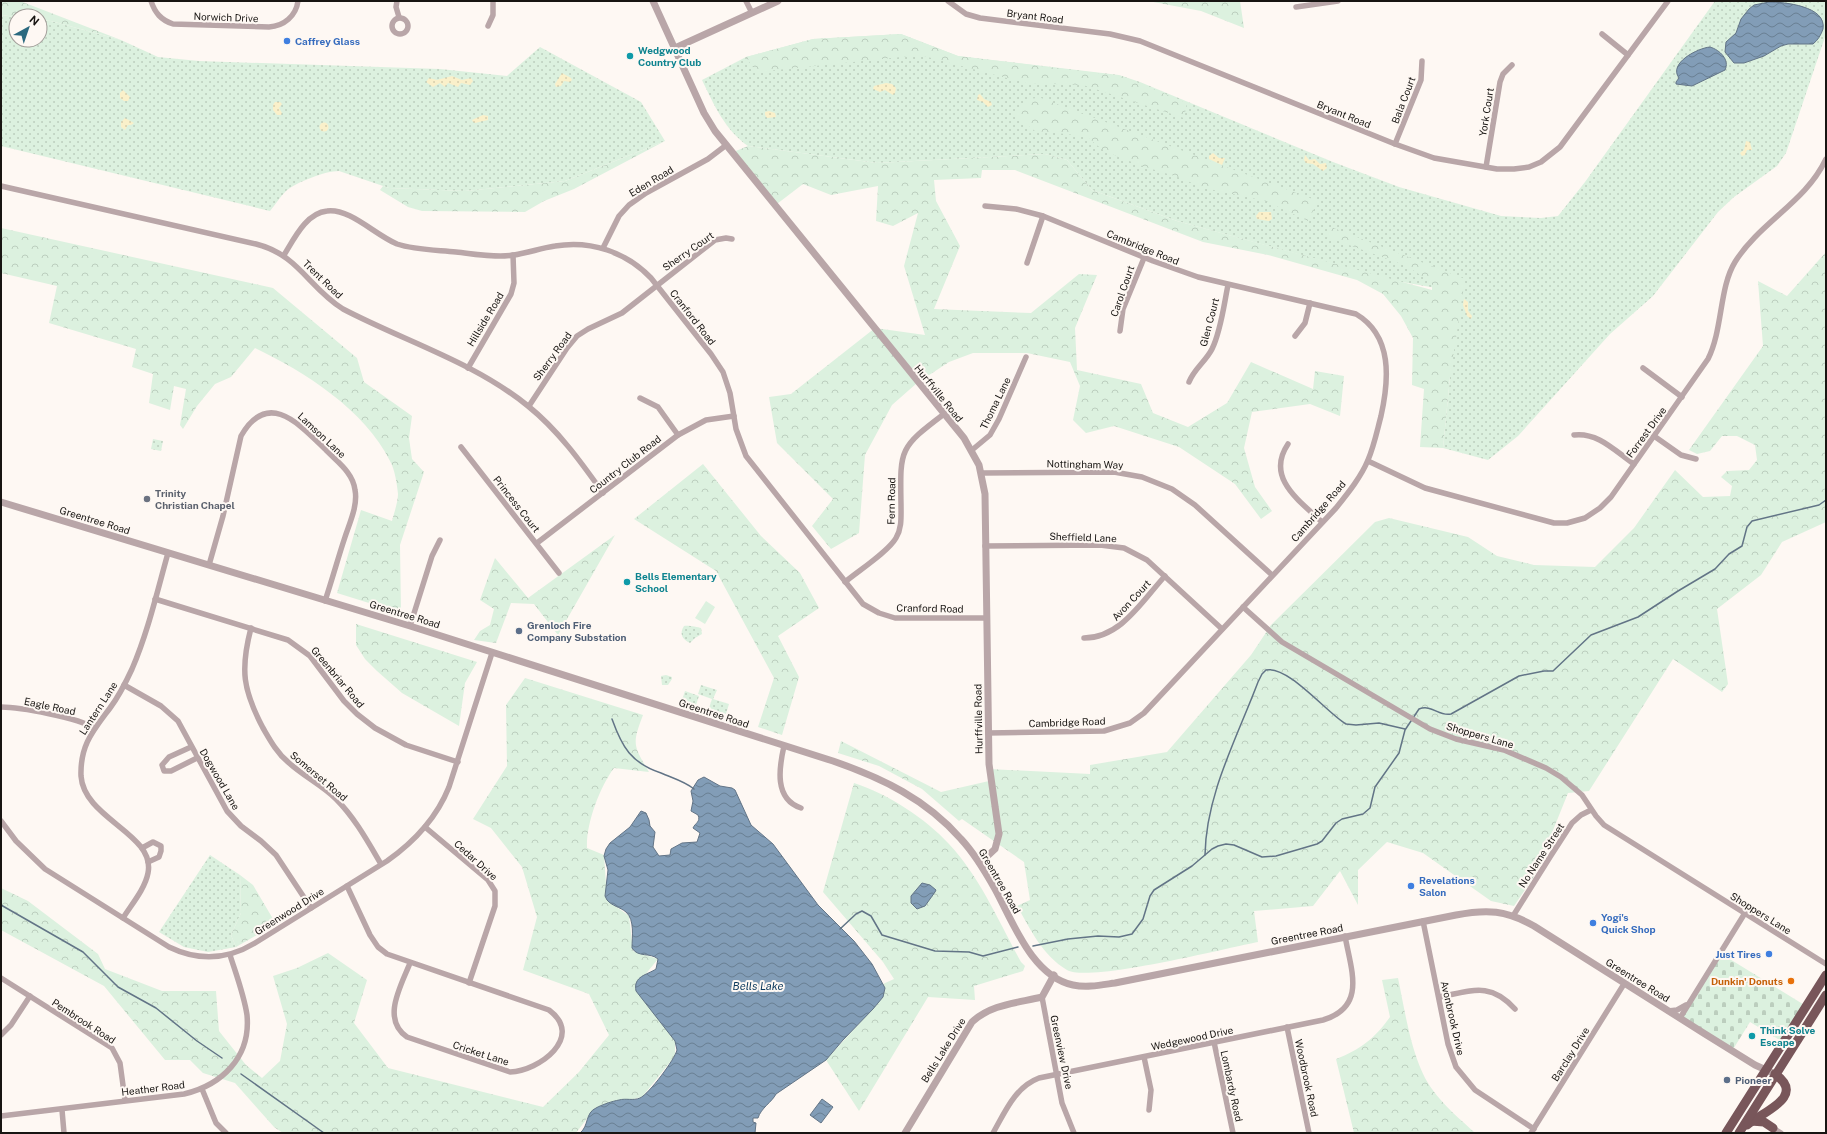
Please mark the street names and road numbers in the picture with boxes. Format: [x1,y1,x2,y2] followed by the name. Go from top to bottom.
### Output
[1006,7,1064,25] street label: Bryant Road
[193,10,259,24] street label: Norwich Drive
[1389,75,1417,125] street label: Bala Court
[1476,87,1496,137] street label: York Court
[1315,98,1373,130] street label: Bryant Road
[627,163,675,199] street label: Eden Road
[1105,227,1181,267] street label: Cambridge Road
[660,229,716,273] street label: Sherry Court
[301,257,345,301] street label: Trent Road
[1108,264,1136,318] street label: Carol Court
[668,287,718,347] street label: Cranford Road
[464,290,506,348] street label: Hillside Road
[1197,296,1221,348] street label: Glen Court
[530,329,574,383] street label: Sherry Road
[912,362,966,424] street label: Hurffville Road
[977,375,1013,431] street label: Thoma Lane
[1624,404,1669,460] street label: Forrest Drive
[296,410,349,460] street label: Lamson Lane
[587,432,663,496] street label: Country Club Road
[1047,457,1124,471] street label: Nottingham Way
[491,473,543,535] street label: Princess Court
[885,477,897,525] street label: Fern Road
[1288,478,1348,544] street label: Cambridge Road
[58,504,132,536] street label: Greentree Road
[1049,530,1117,544] street label: Sheffield Lane
[1109,577,1153,623] street label: Avon Court
[368,598,442,630] street label: Greentree Road
[896,601,964,615] street label: Cranford Road
[309,644,367,710] street label: Greenbriar Road
[76,679,120,737] street label: Lantern Lane
[971,684,985,754] street label: Hurffville Road
[23,695,77,717] street label: Eagle Road
[677,696,751,730] street label: Greentree Road
[1028,715,1106,729] street label: Cambridge Road
[1445,720,1515,750] street label: Shoppers Lane
[198,746,243,812] street label: Dogwood Lane
[288,749,350,803] street label: Somerset Road
[1516,820,1566,889] street label: No Name Street
[452,837,500,883] street label: Cedar Drive
[977,846,1023,916] street label: Greentree Road
[252,885,326,937] street label: Greenwood Drive
[1728,889,1794,937] street label: Shoppers Lane
[1270,921,1344,947] street label: Greentree Road
[1604,956,1672,1004] street label: Greentree Road
[1439,980,1467,1057] street label: Avonbrook Drive
[50,996,118,1046] street label: Pembrook Road
[1048,1014,1076,1090] street label: Greenview Drive
[918,1015,968,1085] street label: Bells Lake Drive
[1150,1023,1235,1053] street label: Wedgewood Drive
[1549,1024,1592,1083] street label: Barclay Drive
[451,1038,511,1068] street label: Cricket Lane
[1293,1038,1321,1118] street label: Woodbrook Road
[1219,1049,1245,1123] street label: Lombardy Road
[121,1078,185,1098] street label: Heather Road

